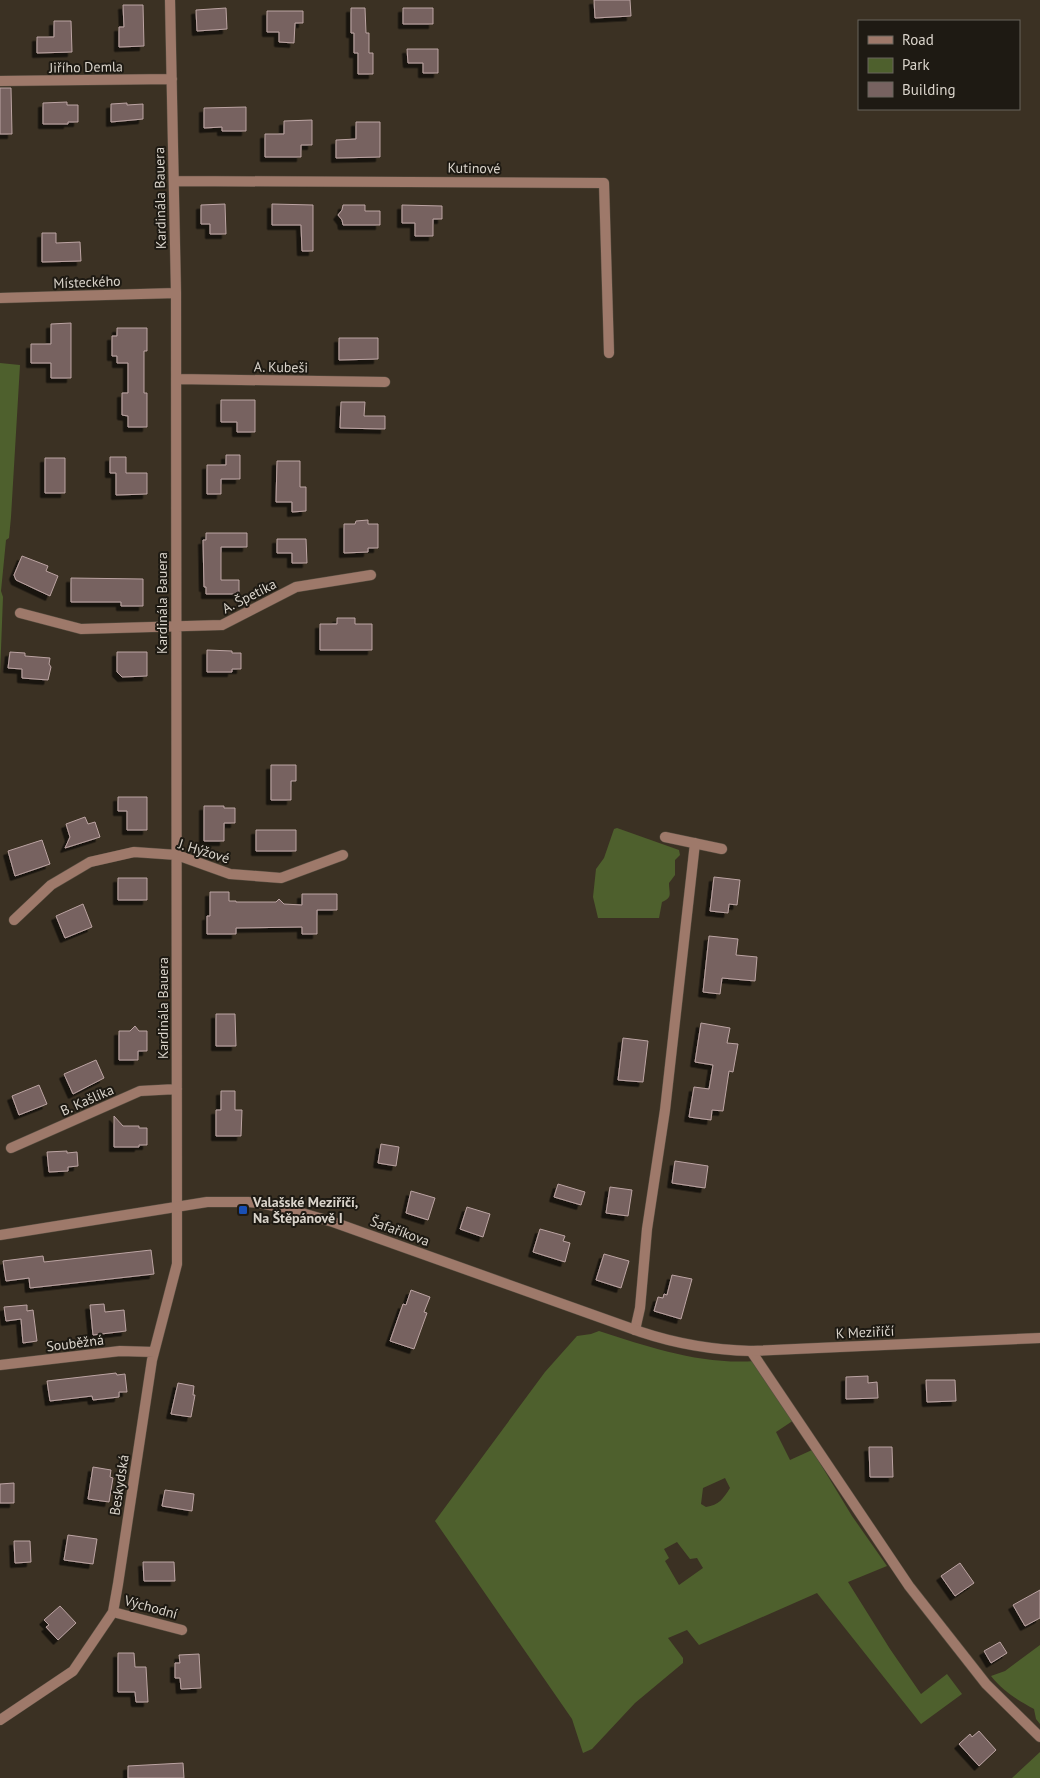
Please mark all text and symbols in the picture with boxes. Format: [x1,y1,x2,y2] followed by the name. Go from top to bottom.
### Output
[858,20,1020,110] legend
[902,30,934,49] text: Road
[902,55,930,74] text: Park
[48,57,123,77] street label: Jiřího Demla
[902,80,956,99] text: Building
[150,147,170,249] street label: Kardinála Bauera
[447,159,501,177] street label: Kutinové
[53,272,121,292] street label: Místeckého
[254,358,308,376] street label: A. Kubeši
[153,552,171,654] street label: Kardinála Bauera
[219,575,279,617] street label: A. Špetíka
[175,834,232,867] street label: J. Hýžové
[154,957,172,1059] street label: Kardinála Bauera
[58,1080,116,1120] street label: B. Kašlíka
[252,1193,358,1227] place label: Valašské Meziříčí, Na Štěpánově I
[237,1204,249,1216] marker: Valašské Meziříčí, Na Štěpánově I
[368,1212,432,1250] street label: Šafaříkova
[835,1321,895,1343] street label: K Meziříčí
[45,1331,105,1355] street label: Souběžná
[105,1453,133,1517] street label: Beskydská
[121,1591,180,1623] street label: Východní

